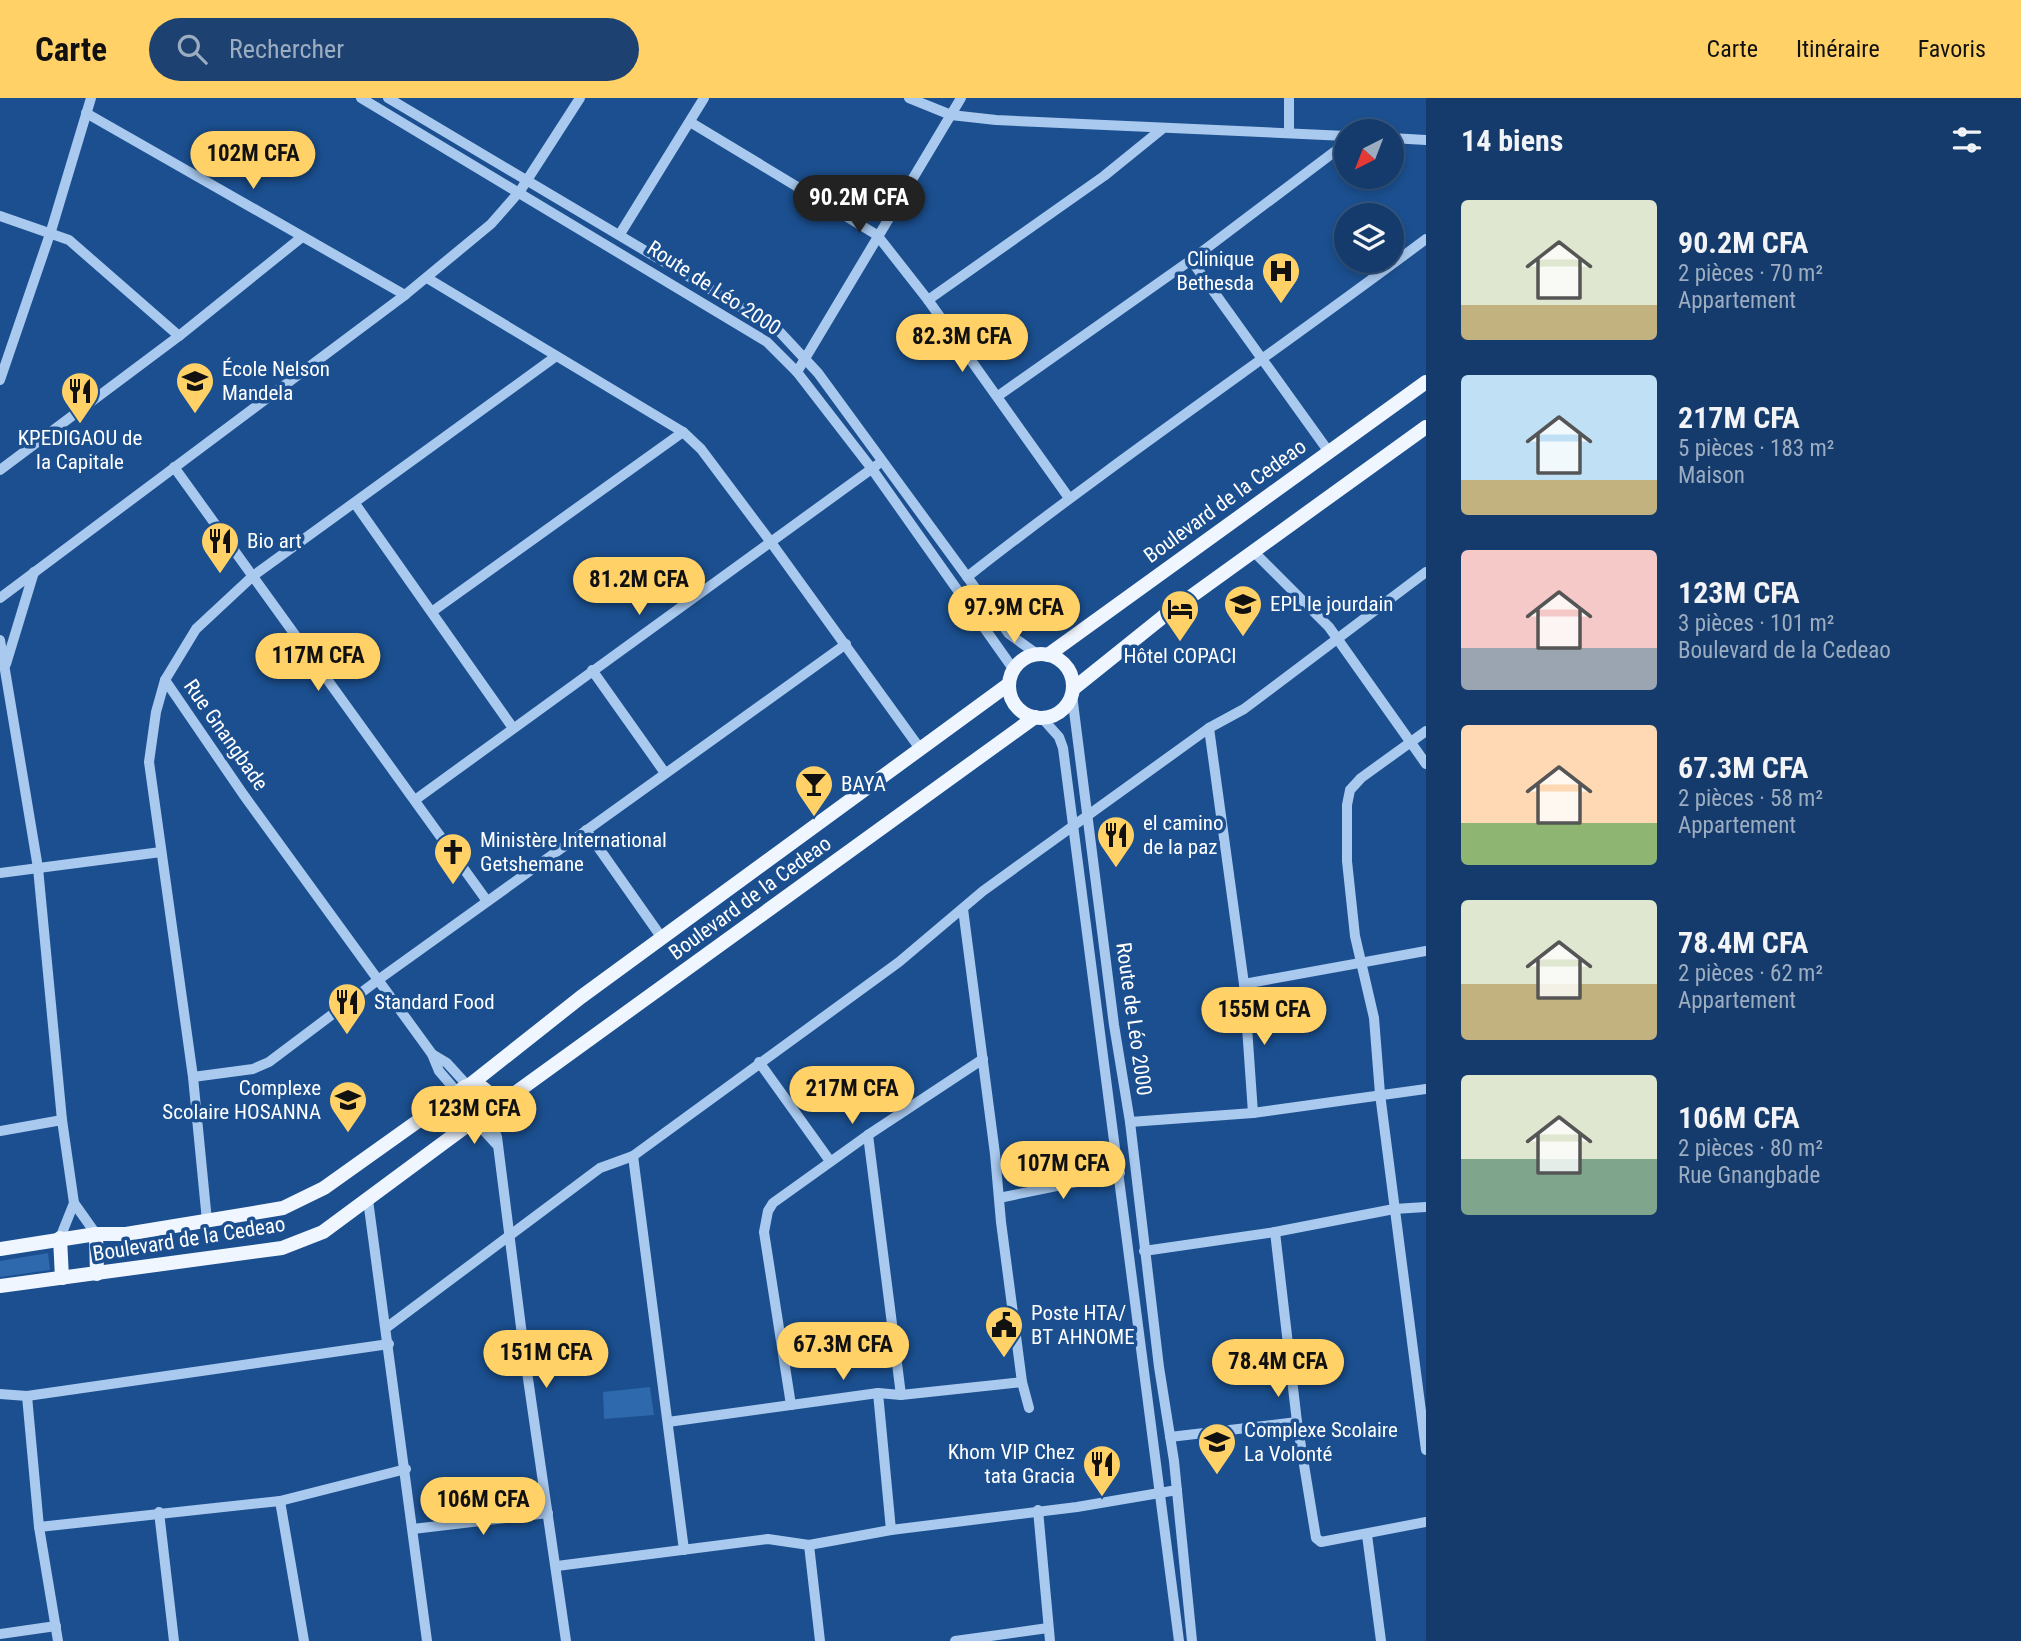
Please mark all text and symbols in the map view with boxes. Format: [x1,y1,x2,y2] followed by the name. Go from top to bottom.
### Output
[149,18,639,81] search box
[35,30,107,69] text: Carte
[173,30,211,68] icon: search
[229,34,344,64] text: Rechercher
[1707,35,1758,63] text: Carte
[1796,35,1880,63] text: Itinéraire
[1918,35,1986,63] text: Favoris
[1334,119,1404,189] north arrow
[1334,119,1404,273] map controls
[1948,121,1986,159] icon: filters
[1461,123,1563,158] text: 14 biens
[181,132,325,191] pin: 102M CFA
[206,140,300,167] text: 102M CFA
[779,176,939,235] pin: 90.2M CFA
[809,184,909,211] text: 90.2M CFA
[1334,203,1404,273] button: layers
[1678,225,1808,260] text: 90.2M CFA
[1517,228,1601,312] icon: home
[643,236,785,340] street label: Route de Léo 2000
[1176,247,1254,295] place label: Clinique Bethesda
[1260,250,1302,305] hospital icon: Clinique Bethesda
[1678,260,1823,287] text: 2 pièces · 70 m²
[1678,287,1796,314] text: Appartement
[882,314,1042,374] pin: 82.3M CFA
[912,323,1012,350] text: 82.3M CFA
[222,357,330,405] place label: École Nelson Mandela
[174,360,216,415] school or university icon: École Nelson Mandela
[59,370,101,425] restaurant icon: KPEDIGAOU de la Capitale
[1678,400,1800,435] text: 217M CFA
[1517,403,1601,487] icon: home
[18,426,142,474] place label: KPEDIGAOU de la Capitale
[1139,434,1311,568] street label: Boulevard de la Cedeao
[1678,435,1834,462] text: 5 pièces · 183 m²
[1678,462,1745,489] text: Maison
[199,520,241,575] restaurant icon: Bio art
[247,529,302,553] place label: Bio art
[559,558,719,617] pin: 81.2M CFA
[589,566,689,593] text: 81.2M CFA
[1678,575,1800,610] text: 123M CFA
[1517,578,1601,662] icon: home
[1222,583,1264,638] school or university icon: EPL le jourdain
[934,586,1094,645] pin: 97.9M CFA
[1159,588,1201,643] hotel icon: Hôtel COPACI
[1270,592,1393,616] place label: EPL le jourdain
[964,594,1064,621] text: 97.9M CFA
[1678,610,1834,637] text: 3 pièces · 101 m²
[246,634,390,693] pin: 117M CFA
[1678,637,1891,664] text: Boulevard de la Cedeao
[271,642,365,669] text: 117M CFA
[1123,644,1237,668] place label: Hôtel COPACI
[179,675,273,795] street label: Rue Gnangbade
[1678,750,1808,785] text: 67.3M CFA
[1517,753,1601,837] icon: home
[793,763,835,818] bar icon: BAYA
[841,772,886,796] place label: BAYA
[1678,785,1823,812] text: 2 pièces · 58 m²
[1143,811,1224,859] place label: el camino de la paz
[1678,812,1796,839] text: Appartement
[1095,814,1137,869] restaurant icon: el camino de la paz
[480,828,667,876] place label: Ministère International Getshemane
[432,831,474,886] church icon: Ministère International Getshemane
[664,831,836,965] street label: Boulevard de la Cedeao
[1678,925,1808,960] text: 78.4M CFA
[1517,928,1601,1012] icon: home
[1111,941,1157,1097] street label: Route de Léo 2000
[1678,960,1823,987] text: 2 pièces · 62 m²
[326,981,368,1036] restaurant icon: Standard Food
[1678,987,1796,1014] text: Appartement
[1192,988,1336,1047] pin: 155M CFA
[374,990,495,1014] place label: Standard Food
[1217,996,1311,1023] text: 155M CFA
[780,1066,924,1126] pin: 217M CFA
[805,1075,899,1102] text: 217M CFA
[162,1076,321,1124] place label: Complexe Scolaire HOSANNA
[327,1079,369,1134] school or university icon: Complexe Scolaire HOSANNA
[402,1086,546,1146] pin: 123M CFA
[427,1095,521,1122] text: 123M CFA
[1678,1100,1800,1135] text: 106M CFA
[1517,1103,1601,1187] icon: home
[1678,1135,1823,1162] text: 2 pièces · 80 m²
[991,1142,1135,1201] pin: 107M CFA
[1016,1150,1110,1177] text: 107M CFA
[1678,1162,1820,1189] text: Rue Gnangbade
[91,1212,287,1266] street label: Boulevard de la Cedeao
[1031,1301,1135,1349] place label: Poste HTA/ BT AHNOME
[983,1304,1025,1359] public building icon: Poste HTA/ BT AHNOME
[763,1322,923,1382] pin: 67.3M CFA
[474,1330,618,1390] pin: 151M CFA
[793,1331,893,1358] text: 67.3M CFA
[499,1339,593,1366] text: 151M CFA
[1198,1340,1358,1399] pin: 78.4M CFA
[1228,1348,1328,1375] text: 78.4M CFA
[1244,1418,1398,1466] place label: Complexe Scolaire La Volonté
[1196,1421,1238,1476] school or university icon: Complexe Scolaire La Volonté
[948,1440,1075,1488] place label: Khom VIP Chez tata Gracia
[1081,1443,1123,1498] restaurant icon: Khom VIP Chez tata Gracia
[411,1478,555,1537] pin: 106M CFA
[436,1486,530,1513] text: 106M CFA

